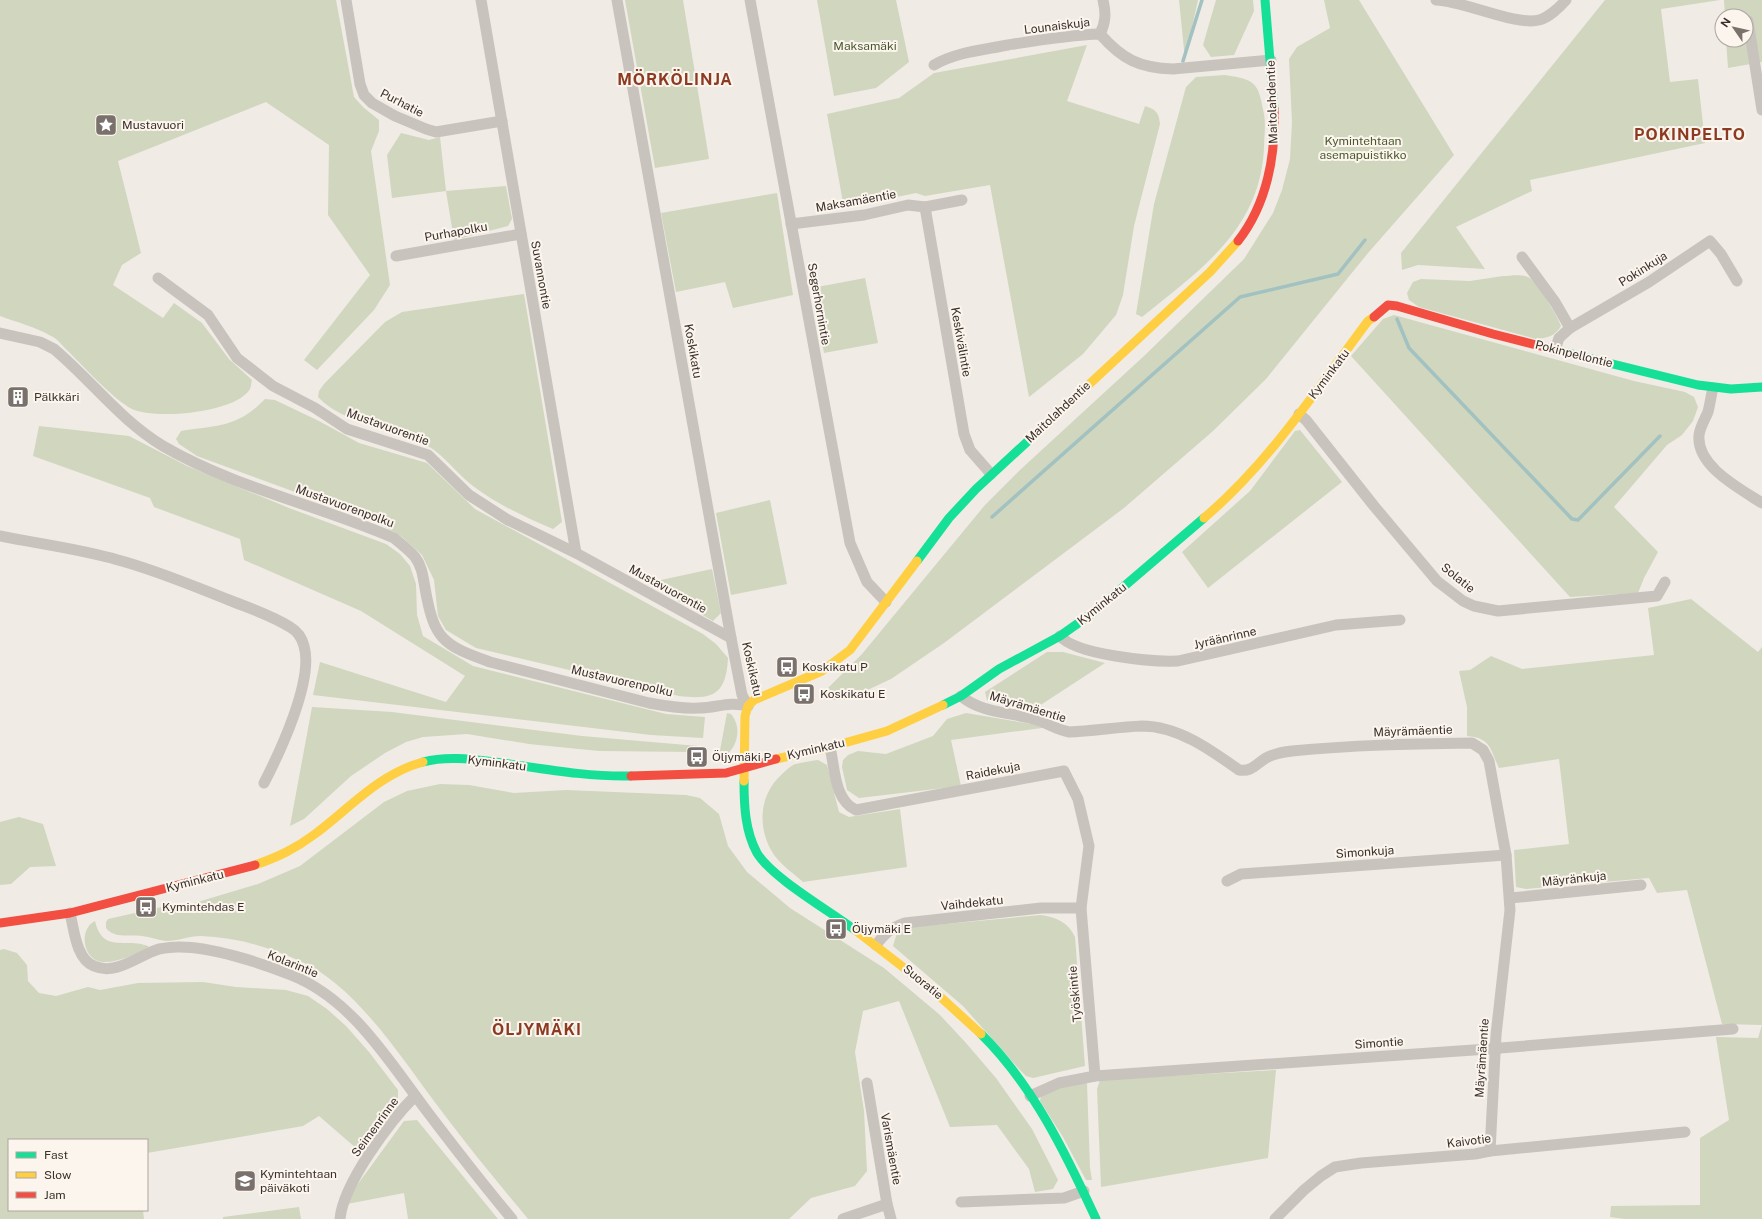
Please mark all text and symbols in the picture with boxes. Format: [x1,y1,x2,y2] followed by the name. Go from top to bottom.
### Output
[1714,8,1754,48] north arrow
[1023,15,1091,37] street label: Lounaiskuja
[1718,15,1733,29] text: N
[833,39,897,53] park label: Maksamäki
[1264,60,1280,144] street label: Maitolahdentie
[617,68,733,89] district label: MÖRKÖLINJA
[378,86,426,120] street label: Purhatie
[93,112,119,138] place icon: Mustavuori
[122,118,184,132] place label: Mustavuori
[1634,125,1746,144] district label: POKINPELTO
[1319,134,1407,162] park label: Kymintehtaan asemapuistikko
[815,187,898,215] street label: Maksamäentie
[423,220,489,244] street label: Purhapolku
[528,240,554,311] street label: Suvannontie
[1616,249,1670,289] street label: Pokinkuja
[805,262,833,346] street label: Segerhornintie
[948,306,974,378] street label: Keskivälintie
[681,323,705,379] street label: Koskikatu
[1534,338,1615,370] street label: Pokinpellontie
[1306,346,1352,402] street label: Kyminkatu
[1023,378,1094,446] street label: Maitolahdentie
[5,384,31,410] building icon: Pälkkäri
[34,390,79,404] place label: Pälkkäri
[345,406,431,449] street label: Mustavuorentie
[294,482,396,530] street label: Mustavuorenpolku
[1438,560,1478,596] street label: Solatie
[627,562,710,616] street label: Mustavuorentie
[1075,580,1129,628] street label: Kyminkatu
[1192,624,1258,652] street label: Jyräänrinne
[739,641,765,697] street label: Koskikatu
[774,654,800,680] bus stop icon: Koskikatu P
[802,660,868,674] place label: Koskikatu P
[570,663,674,700] street label: Mustavuorenpolku
[791,681,817,707] bus stop icon: Koskikatu E
[820,687,885,701] place label: Koskikatu E
[988,689,1068,725] street label: Mäyrämäentie
[1373,723,1453,739] street label: Mäyrämäentie
[786,736,846,762] street label: Kyminkatu
[684,744,710,770] bus stop icon: Öljymäki P
[712,750,772,764] place label: Öljymäki P
[467,752,527,774] street label: Kyminkatu
[965,759,1021,783] street label: Raidekuja
[1335,843,1395,861] street label: Simonkuja
[165,867,225,895] street label: Kyminkatu
[1541,869,1607,889] street label: Mäyränkuja
[940,893,1004,913] street label: Vaihdekatu
[133,894,159,920] bus stop icon: Kymintehdas E
[162,900,245,914] place label: Kymintehdas E
[823,916,849,942] bus stop icon: Öljymäki E
[852,922,911,936] place label: Öljymäki E
[265,947,321,981] street label: Kolarintie
[900,962,946,1002] street label: Suoratie
[1066,965,1084,1023] street label: Työskintie
[492,1018,582,1039] district label: ÖLJYMÄKI
[1472,1018,1492,1098] street label: Mäyrämäentie
[1354,1034,1404,1052] street label: Simontie
[349,1094,401,1160] street label: Seimenrinne
[878,1112,904,1186] street label: Varismäentie
[1446,1131,1492,1151] street label: Kaivotie
[8,1139,148,1211] legend
[44,1148,69,1162] text: Fast
[260,1167,337,1195] place label: Kymintehtaan päiväkoti
[44,1168,72,1182] text: Slow
[232,1168,258,1194] school or university icon: Kymintehtaan päiväkoti
[44,1188,66,1202] text: Jam

